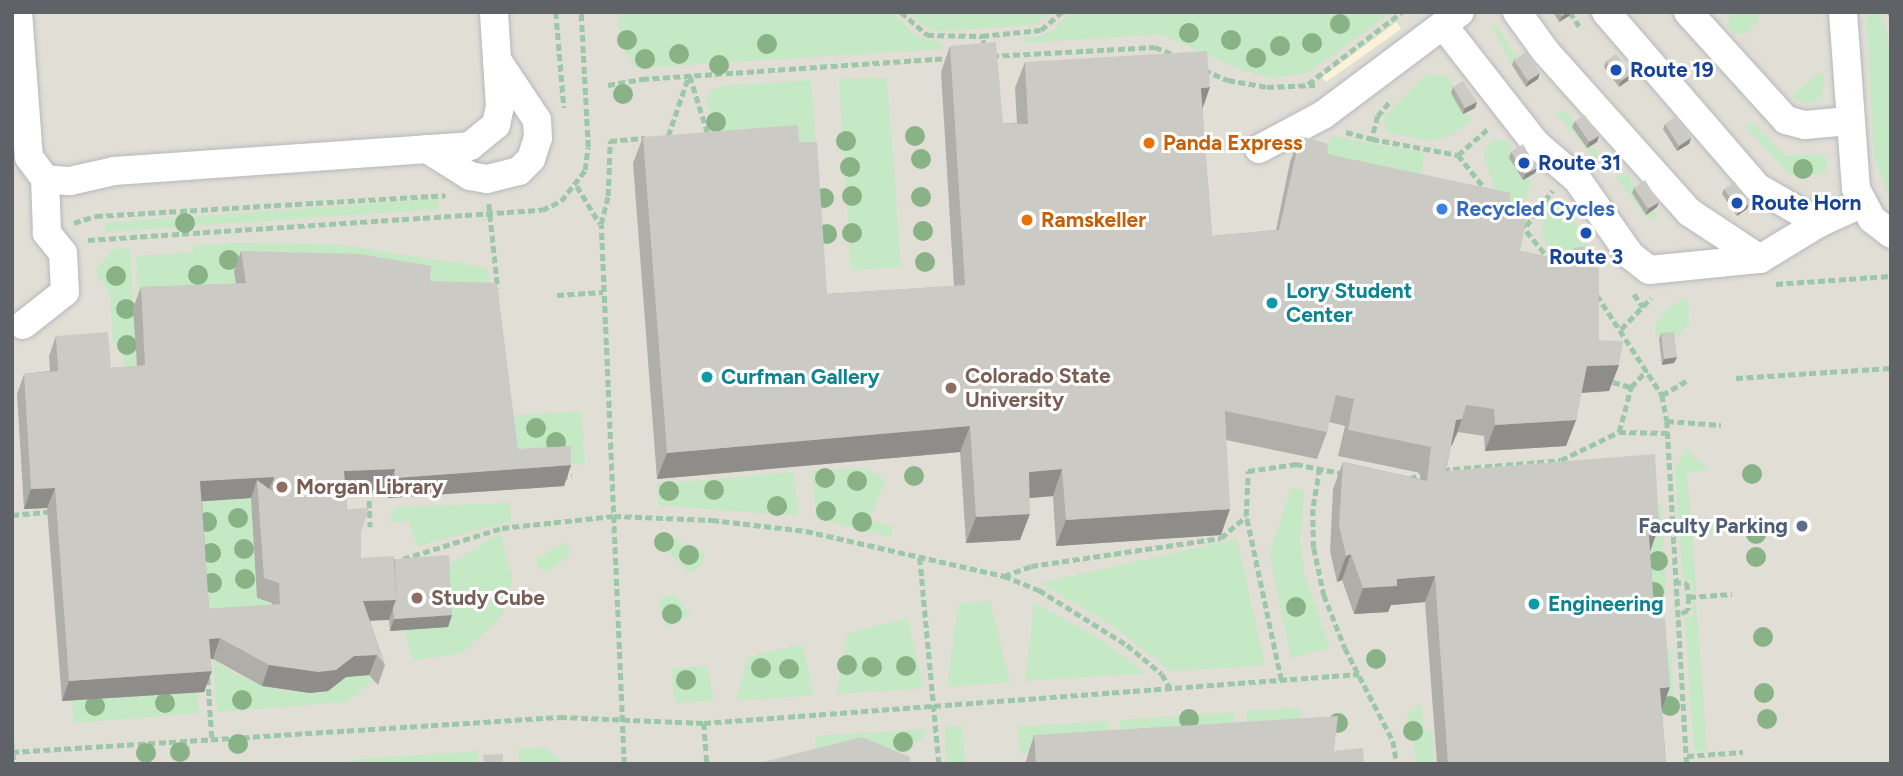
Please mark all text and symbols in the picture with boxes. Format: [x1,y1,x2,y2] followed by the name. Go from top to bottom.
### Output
[1630,57,1714,83] place label: Route 19
[1608,62,1624,78] marker: Route 19
[1163,130,1303,156] place label: Panda Express
[1141,135,1157,151] marker: Panda Express
[1538,150,1621,176] place label: Route 31
[1516,155,1532,171] marker: Route 31
[1751,190,1861,216] place label: Route Horn
[1729,195,1745,211] marker: Route Horn
[1456,196,1615,222] place label: Recycled Cycles
[1434,201,1450,217] marker: Recycled Cycles
[1041,207,1146,233] place label: Ramskeller
[1019,212,1035,228] marker: Ramskeller
[1578,225,1594,241] marker: Route 3
[1549,244,1623,270] place label: Route 3
[1286,278,1412,328] place label: Lory Student Center
[1264,295,1280,311] marker: Lory Student Center
[965,363,1111,413] place label: Colorado State University
[721,364,880,390] place label: Curfman Gallery
[699,369,715,385] marker: Curfman Gallery
[943,380,959,396] marker: Colorado State University
[296,474,443,500] place label: Morgan Library
[274,479,290,495] marker: Morgan Library
[1638,513,1788,539] place label: Faculty Parking
[1794,518,1810,534] marker: Faculty Parking
[431,585,545,611] place label: Study Cube
[409,590,425,606] marker: Study Cube
[1548,591,1664,617] place label: Engineering
[1526,596,1542,612] marker: Engineering

